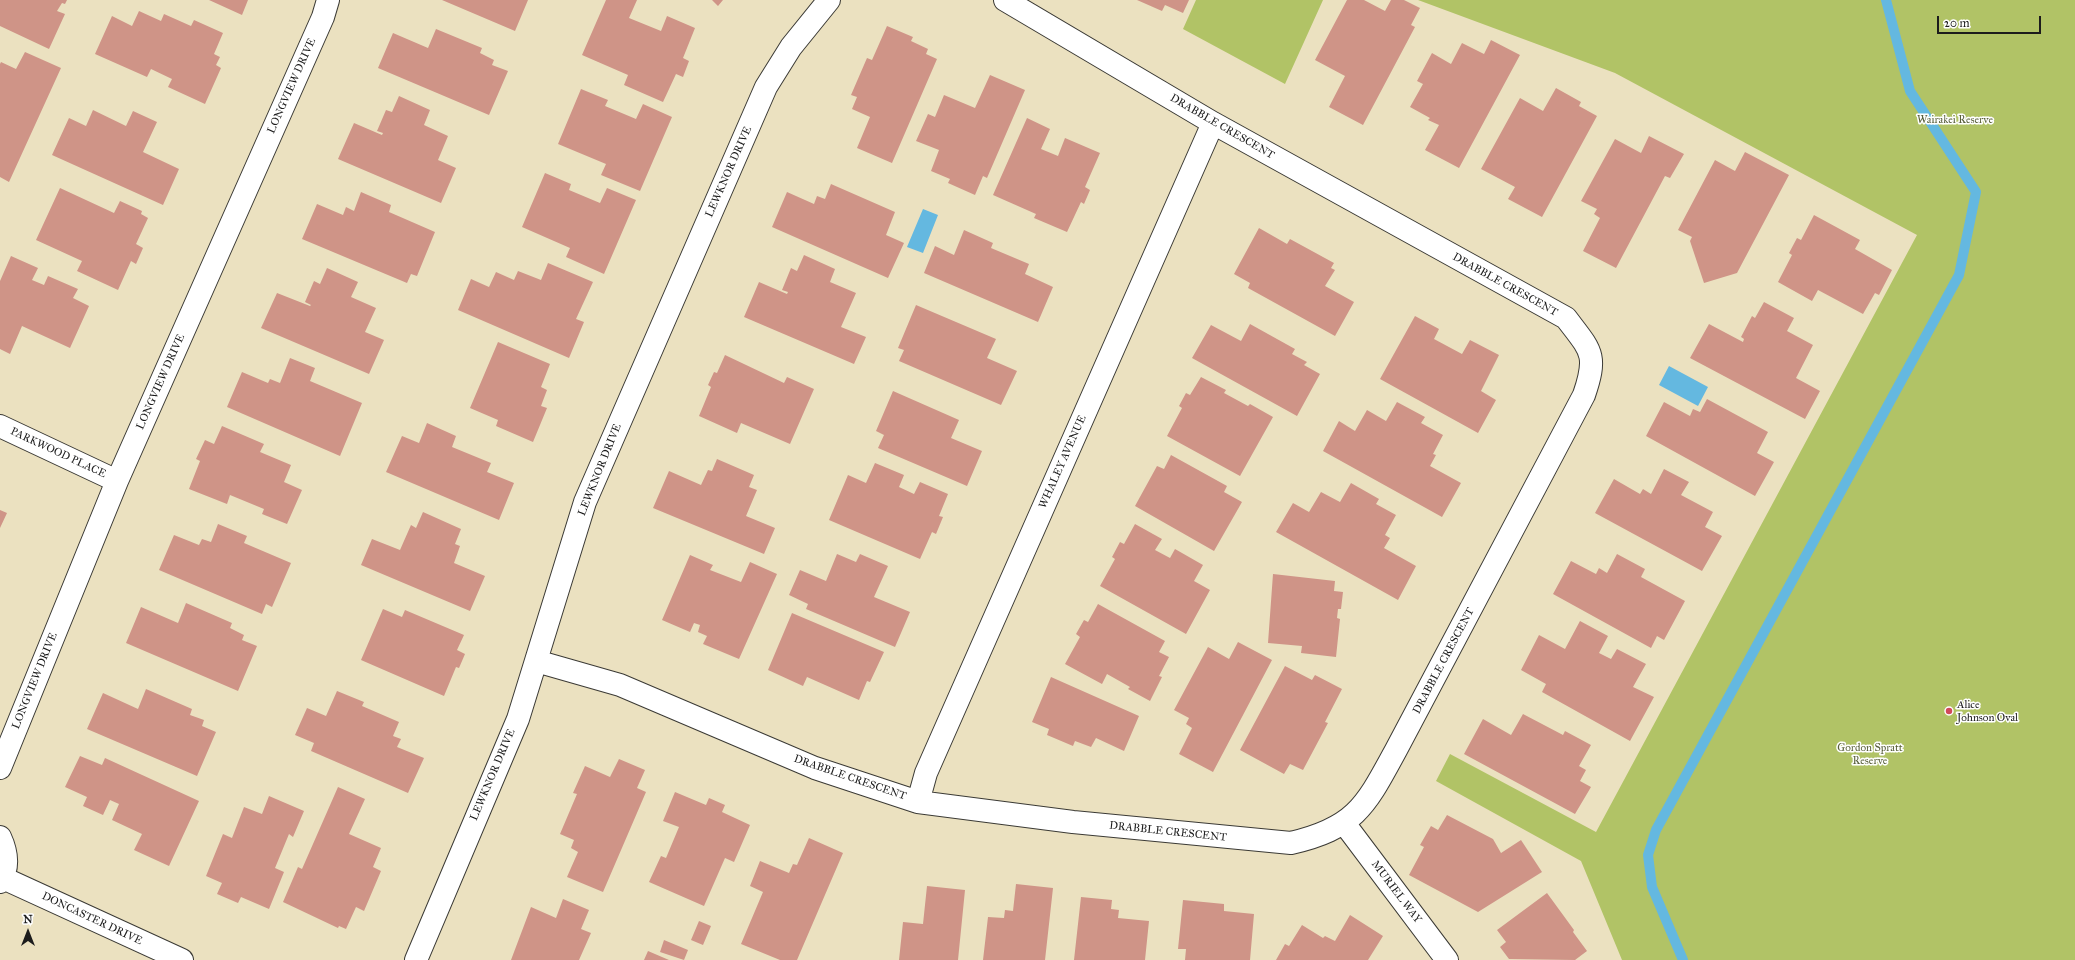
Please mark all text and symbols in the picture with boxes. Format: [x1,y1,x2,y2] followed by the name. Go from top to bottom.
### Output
[1939,8,2043,34] scale bar
[1944,16,1970,30] text: 20 m
[265,36,319,136] street label: LONGVIEW DRIVE
[1168,92,1276,162] street label: DRABBLE CRESCENT
[1917,113,1993,127] park label: Wairakei Reserve
[703,124,755,220] street label: LEWKNOR DRIVE
[1450,251,1560,319] street label: DRABBLE CRESCENT
[134,332,188,432] street label: LONGVIEW DRIVE
[1037,413,1089,511] street label: WHALEY AVENUE
[575,422,625,518] street label: LEWKNOR DRIVE
[8,425,108,481] street label: PARKWOOD PLACE
[1410,606,1478,716] street label: DRABBLE CRESCENT
[10,631,60,731] street label: LONGVIEW DRIVE
[1957,698,2018,724] place label: Alice Johnson Oval
[1944,706,1954,716] marker: Alice Johnson Oval
[468,727,518,823] street label: LEWKNOR DRIVE
[1837,741,1903,767] park label: Gordon Spratt Reserve
[792,753,908,803] street label: DRABBLE CRESCENT
[1109,819,1227,845] street label: DRABBLE CRESCENT
[1368,858,1424,926] street label: MURIEL WAY
[40,890,144,948] street label: DONCASTER DRIVE
[8,912,48,952] north arrow
[23,913,33,926] text: N

